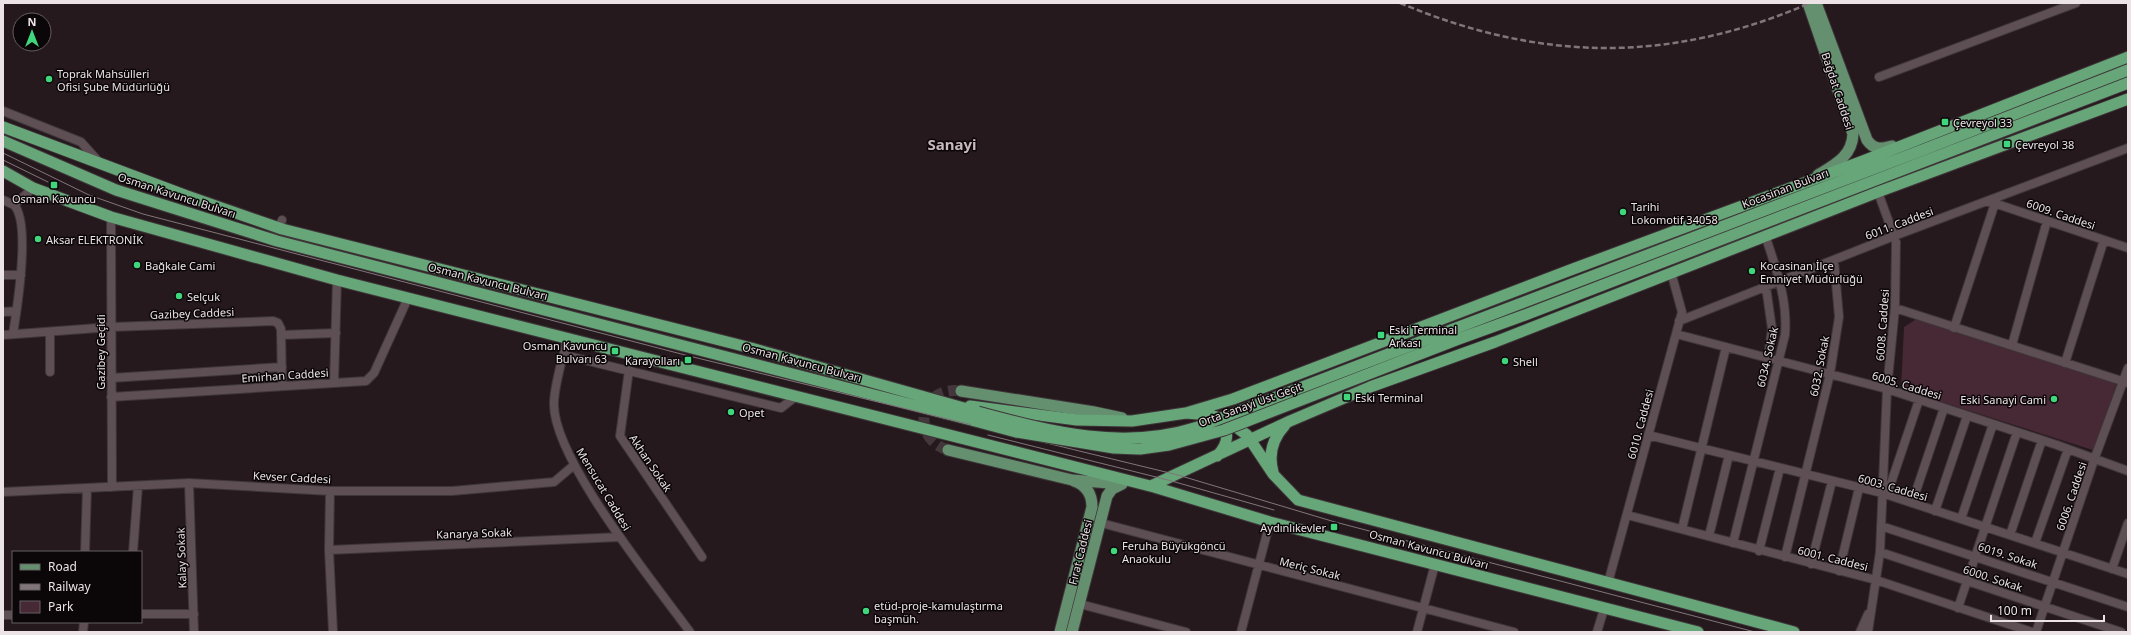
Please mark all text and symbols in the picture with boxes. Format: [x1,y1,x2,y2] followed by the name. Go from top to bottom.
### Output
[12,12,52,52] north arrow
[28,14,36,29] text: N
[1818,50,1858,132] street label: Bağdat Caddesi
[57,66,170,94] place label: Toprak Mahsülleri Ofisi Şube Müdürlüğü
[44,74,54,84] marker: Toprak Mahsülleri Ofisi Şube Müdürlüğü
[1953,115,2012,130] place label: Çevreyol 33
[1940,117,1950,127] marker: Çevreyol 33
[927,134,977,154] district label: Sanayi
[2015,137,2074,152] place label: Çevreyol 38
[2002,139,2012,149] marker: Çevreyol 38
[1740,165,1830,211] street label: Kocasinan Bulvarı
[116,169,238,221] street label: Osman Kavuncu Bulvarı
[49,180,59,190] marker: Osman Kavuncu
[12,191,96,206] place label: Osman Kavuncu
[2025,195,2097,233] street label: 6009. Caddesi
[1631,199,1718,227] place label: Tarihi Lokomotif 34058
[1863,203,1935,243] street label: 6011. Caddesi
[1618,207,1628,217] marker: Tarihi Lokomotif 34058
[46,232,143,247] place label: Aksar ELEKTRONİK
[33,234,43,244] marker: Aksar ELEKTRONİK
[145,258,215,273] place label: Bağkale Cami
[1760,258,1863,286] place label: Kocasinan İlçe Emniyet Müdürlüğü
[427,259,549,303] street label: Osman Kavuncu Bulvarı
[132,260,142,270] marker: Bağkale Cami
[1747,266,1757,276] marker: Kocasinan İlçe Emniyet Müdürlüğü
[187,289,220,304] place label: Selçuk
[1872,289,1892,361] street label: 6008. Caddesi
[174,291,184,301] marker: Selçuk
[150,304,234,322] street label: Gazibey Caddesi
[93,314,108,390] street label: Gazibey Geçidi
[1389,322,1457,350] place label: Eski Terminal Arkası
[1753,325,1781,389] street label: 6034. Sokak
[1376,330,1386,340] marker: Eski Terminal Arkası
[1806,334,1832,398] street label: 6032. Sokak
[523,338,607,366] place label: Osman Kavuncu Bulvarı 63
[741,339,863,385] street label: Osman Kavuncu Bulvarı
[610,346,620,356] marker: Osman Kavuncu Bulvarı 63
[625,353,680,368] place label: Karayolları
[1513,354,1538,369] place label: Shell
[683,355,693,365] marker: Karayolları
[1500,356,1510,366] marker: Shell
[241,364,329,386] street label: Emirhan Caddesi
[1870,367,1944,403] street label: 6005. Caddesi
[1196,378,1304,430] street label: Orta Sanayi Üst Geçit
[1623,387,1657,461] street label: 6010. Caddesi
[1355,390,1423,405] place label: Eski Terminal
[1342,392,1352,402] marker: Eski Terminal
[1960,392,2046,407] place label: Eski Sanayi Cami
[2049,394,2059,404] marker: Eski Sanayi Cami
[739,405,765,420] place label: Opet
[726,407,736,417] marker: Opet
[626,431,676,495] street label: Akhan Sokak
[573,445,635,533] street label: Mensucat Caddesi
[2052,460,2090,532] street label: 6006. Caddesi
[253,467,331,487] street label: Kevser Caddesi
[1856,470,1930,504] street label: 6003. Caddesi
[1065,518,1095,586] street label: Fırat Caddesi
[1260,520,1326,535] place label: Aydınlıkevler
[1329,522,1339,532] marker: Aydınlıkevler
[436,524,512,542] street label: Kanarya Sokak
[1368,526,1490,572] street label: Osman Kavuncu Bulvarı
[172,527,190,589] street label: Kalay Sokak
[1122,538,1226,566] place label: Feruha Büyükgöncü Anaokulu
[1976,538,2040,572] street label: 6019. Sokak
[1796,542,1870,574] street label: 6001. Caddesi
[1109,546,1119,556] marker: Feruha Büyükgöncü Anaokulu
[12,551,142,623] legend
[1278,553,1342,583] street label: Meriç Sokak
[48,558,77,575] text: Road
[1961,561,2025,595] street label: 6000. Sokak
[48,578,92,595] text: Railway
[1991,597,2104,623] scale bar
[48,598,74,615] text: Park
[874,598,1003,626] place label: etüd-proje-kamulaştırma başmüh.
[1997,602,2032,619] text: 100 m
[861,606,871,616] marker: etüd-proje-kamulaştırma başmüh.

